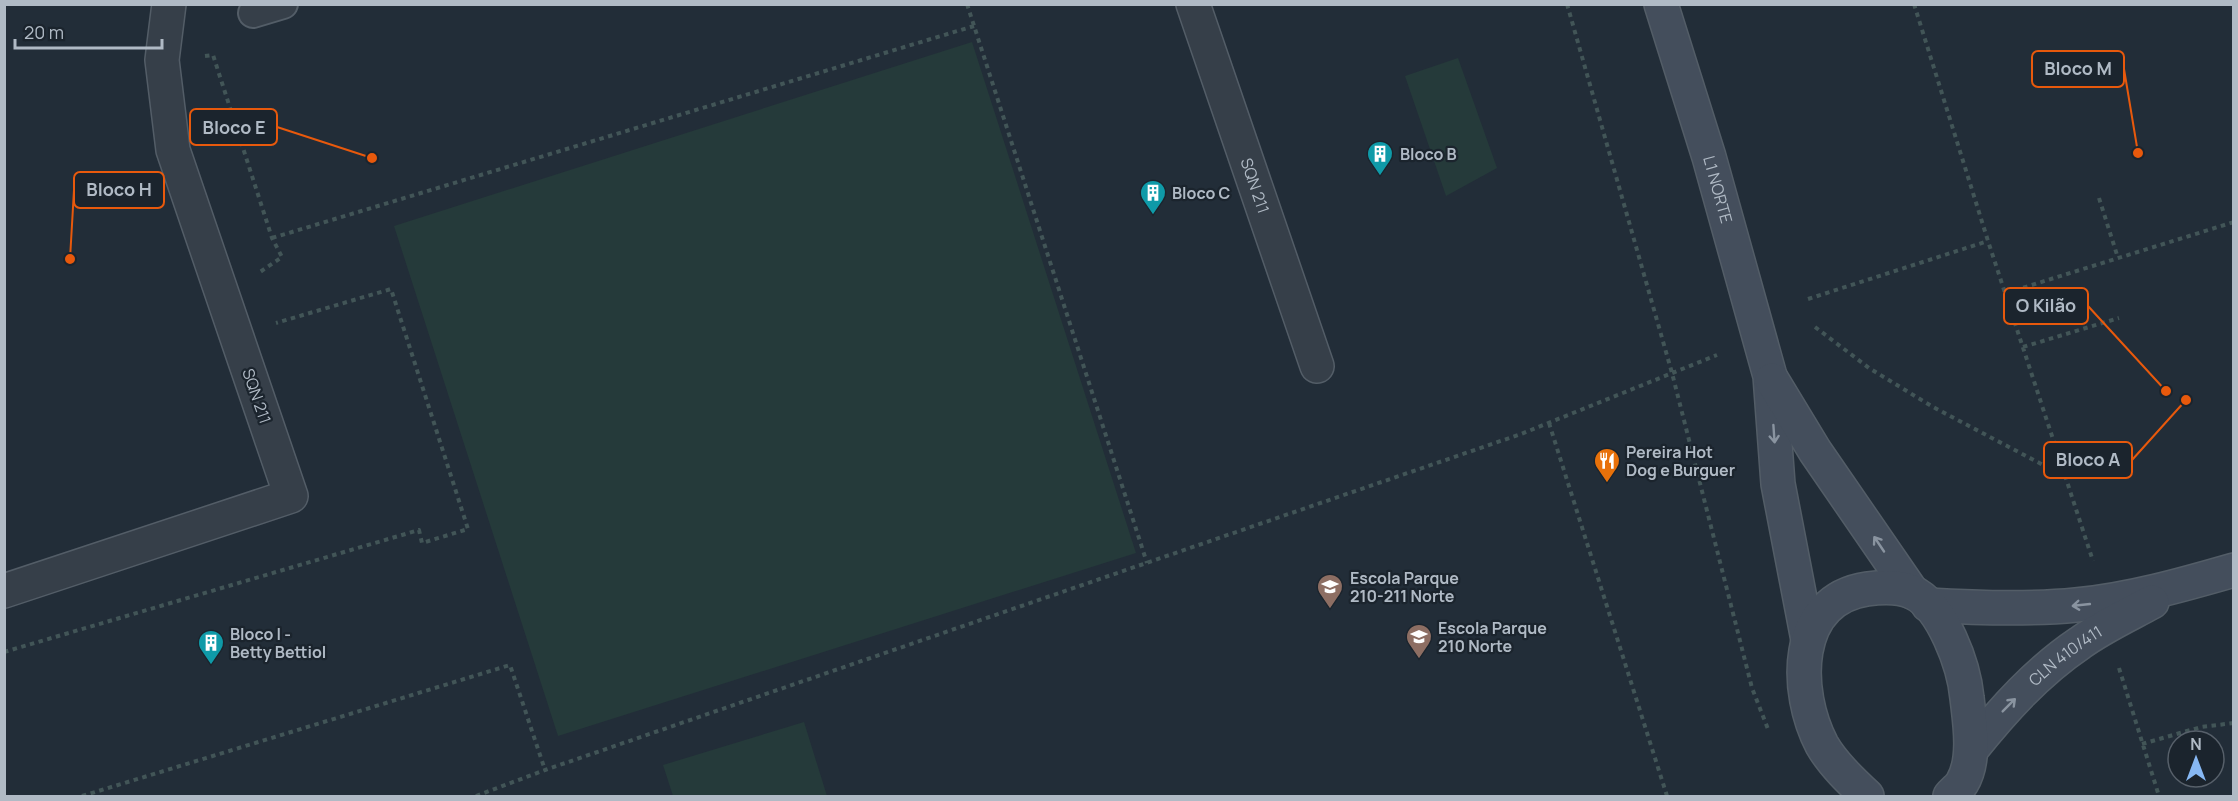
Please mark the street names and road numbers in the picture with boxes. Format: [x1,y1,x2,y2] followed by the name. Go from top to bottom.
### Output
[1698,153,1738,226] street label: L1 NORTE
[1236,155,1275,216] street label: SQN 211
[237,365,277,427] street label: SQN 211
[2024,620,2106,691] street label: CLN 410/411

